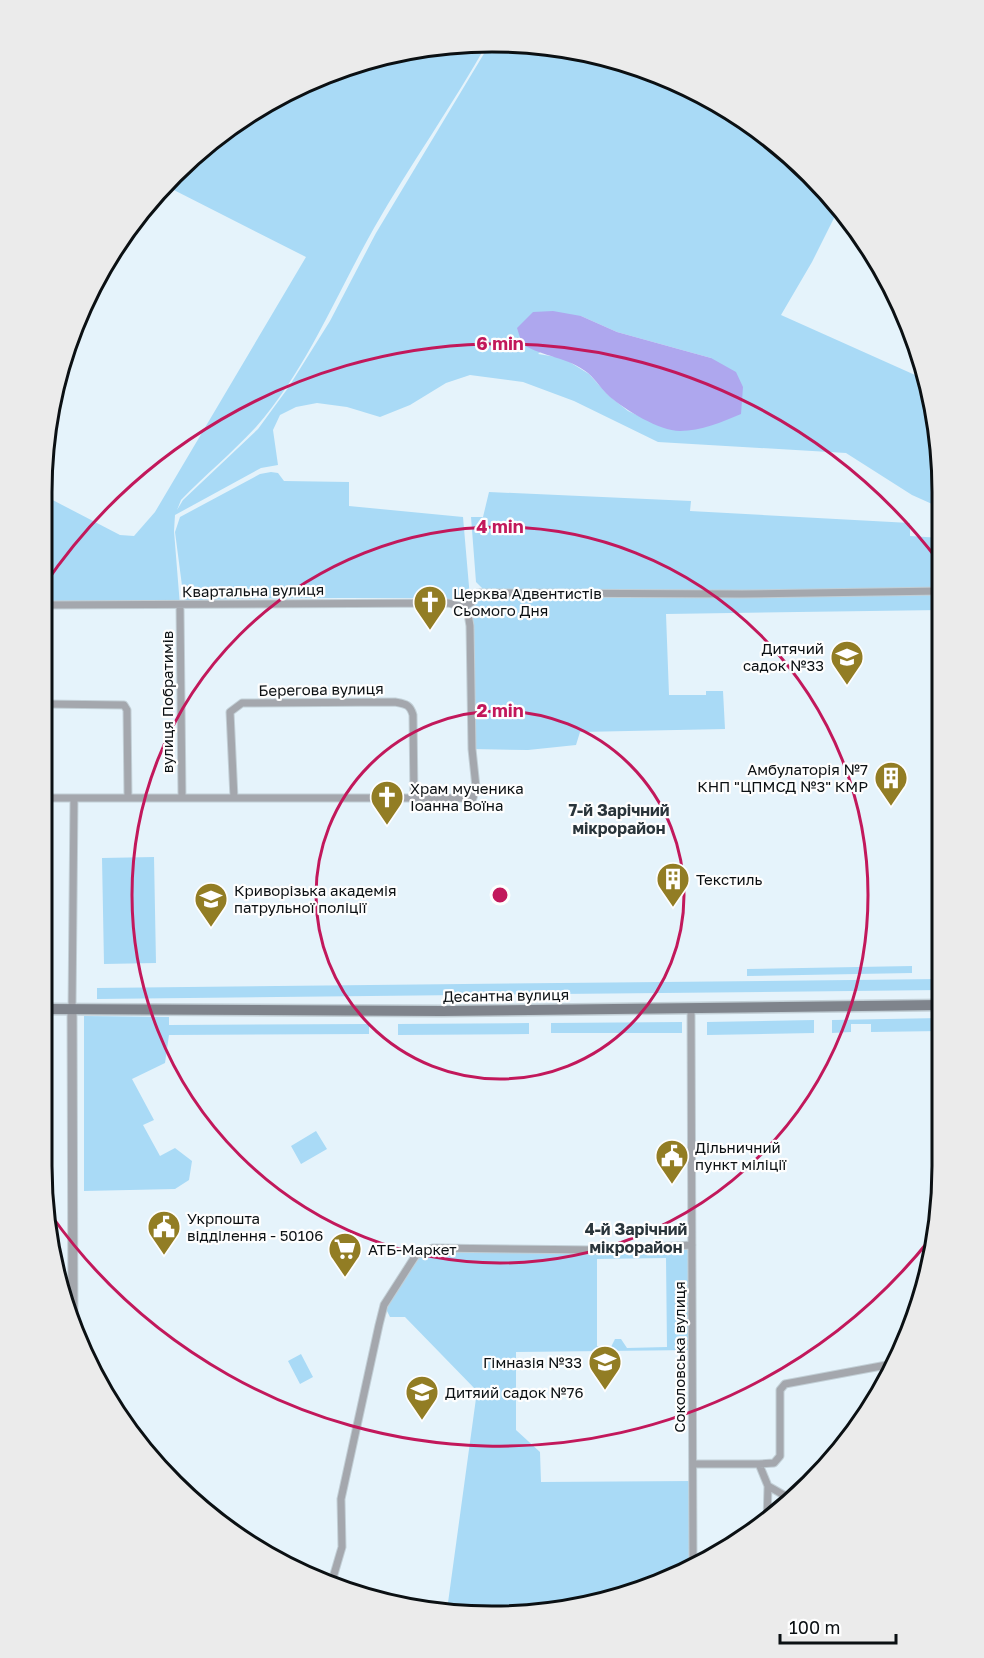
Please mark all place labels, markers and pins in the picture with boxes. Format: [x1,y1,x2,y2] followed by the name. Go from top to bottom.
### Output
[412,584,448,631] church icon: Церква Адвентистів Сьомого Дня
[453,584,602,619] place label: Церква Адвентистів Сьомого Дня
[743,639,824,674] place label: Дитячий садок №33
[829,639,865,686] school or university icon: Дитячий садок №33
[697,760,868,795] place label: Амбулаторія №7 КНП "ЦПМСД №3" КМР
[873,760,909,807] building icon: Амбулаторія №7 КНП "ЦПМСД №3" КМР
[369,779,405,826] church icon: Храм мученика Іоанна Воїна
[410,779,524,814] place label: Храм мученика Іоанна Воїна
[655,861,691,908] building icon: Текстиль
[696,870,762,888] place label: Текстиль
[193,881,229,928] school or university icon: Криворізька академія патрульної поліції
[234,881,397,916] place label: Криворізька академія патрульної поліції
[490,885,510,905] centre of rings
[654,1138,690,1185] public building icon: Дільничний пункт міліції
[695,1138,787,1173] place label: Дільничний пункт міліції
[146,1209,182,1256] public building icon: Укрпошта відділення - 50106
[187,1209,323,1244] place label: Укрпошта відділення - 50106
[327,1231,363,1278] supermarket icon: АТБ-Маркет
[368,1240,457,1258] place label: АТБ-Маркет
[587,1344,623,1391] school or university icon: Гімназія №33
[483,1353,582,1371] place label: Гімназія №33
[404,1374,440,1421] school or university icon: Дитяий садок №76
[445,1383,583,1401] place label: Дитяий садок №76

